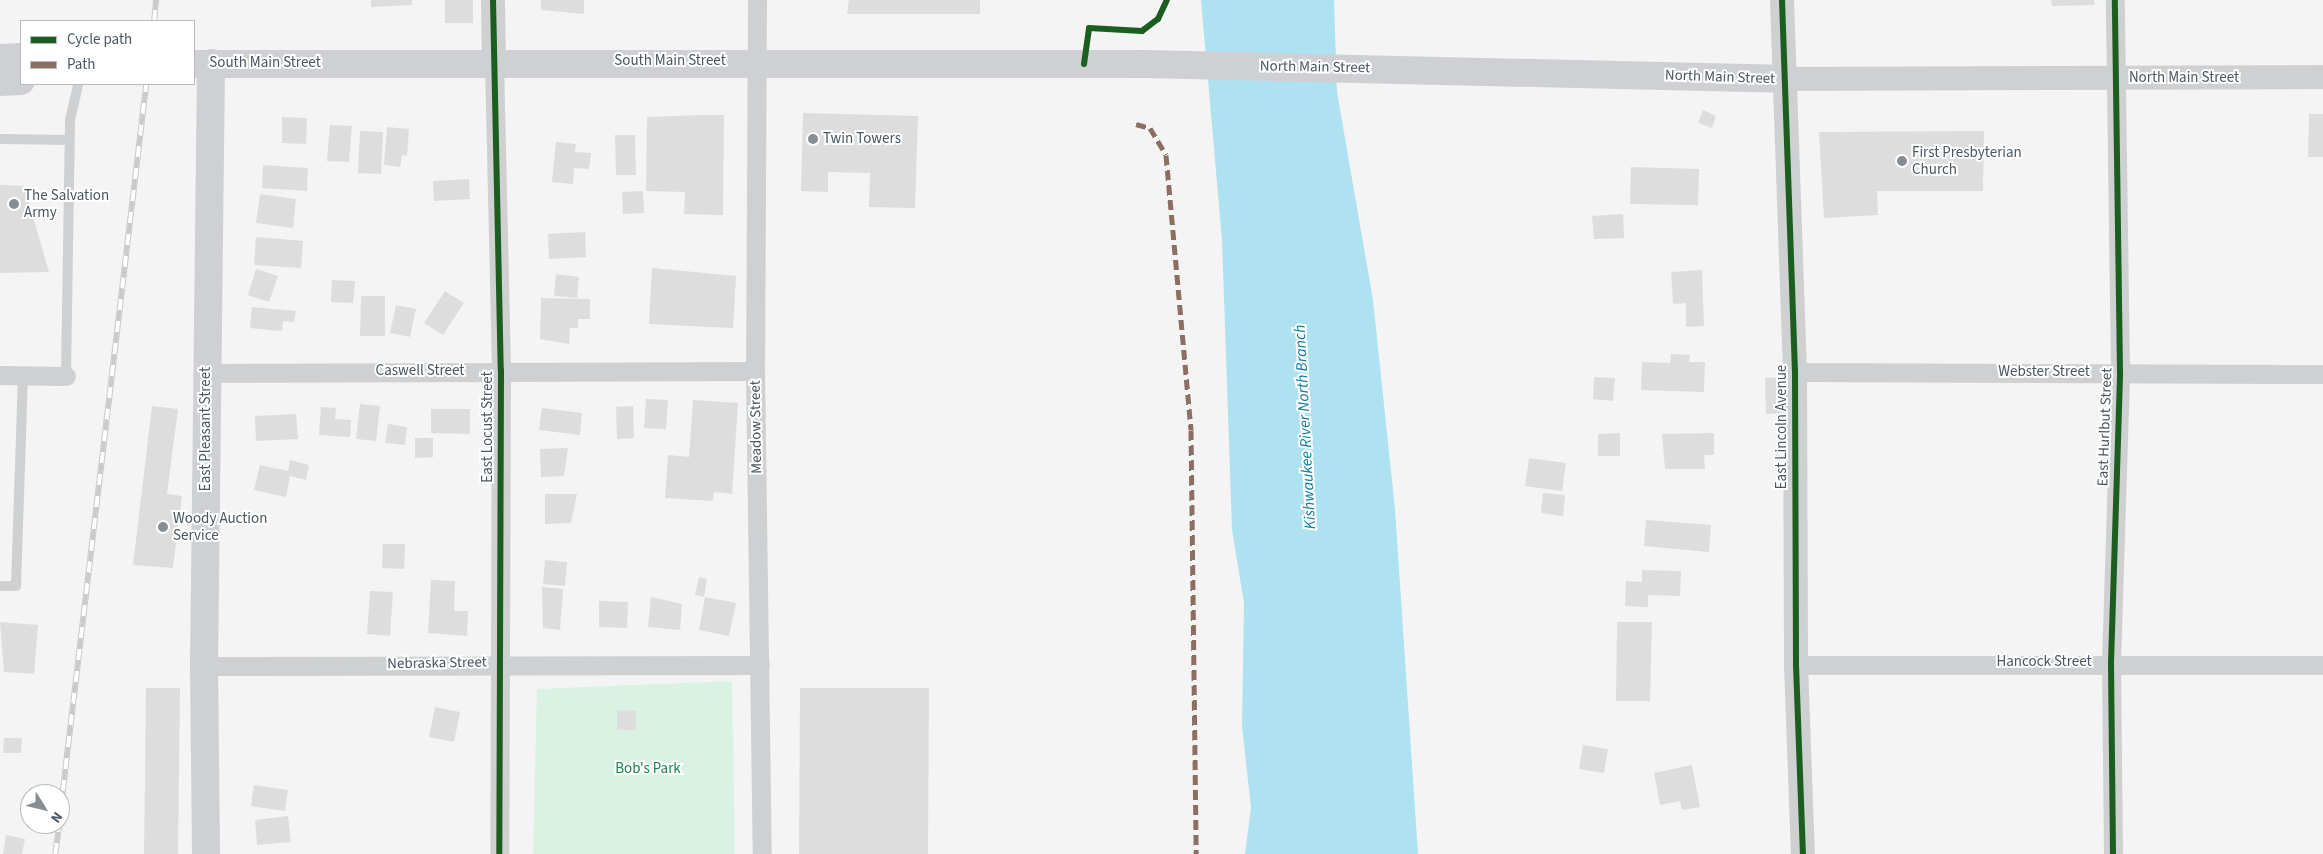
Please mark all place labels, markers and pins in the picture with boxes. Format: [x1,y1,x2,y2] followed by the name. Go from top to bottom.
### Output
[823,130,901,148] place label: Twin Towers
[807,133,819,145] marker: Twin Towers
[1912,143,2022,178] place label: First Presbyterian Church
[1896,155,1908,167] marker: First Presbyterian Church
[24,186,109,221] place label: The Salvation Army
[8,198,20,210] marker: The Salvation Army
[173,509,267,544] place label: Woody Auction Service
[157,521,169,533] marker: Woody Auction Service

